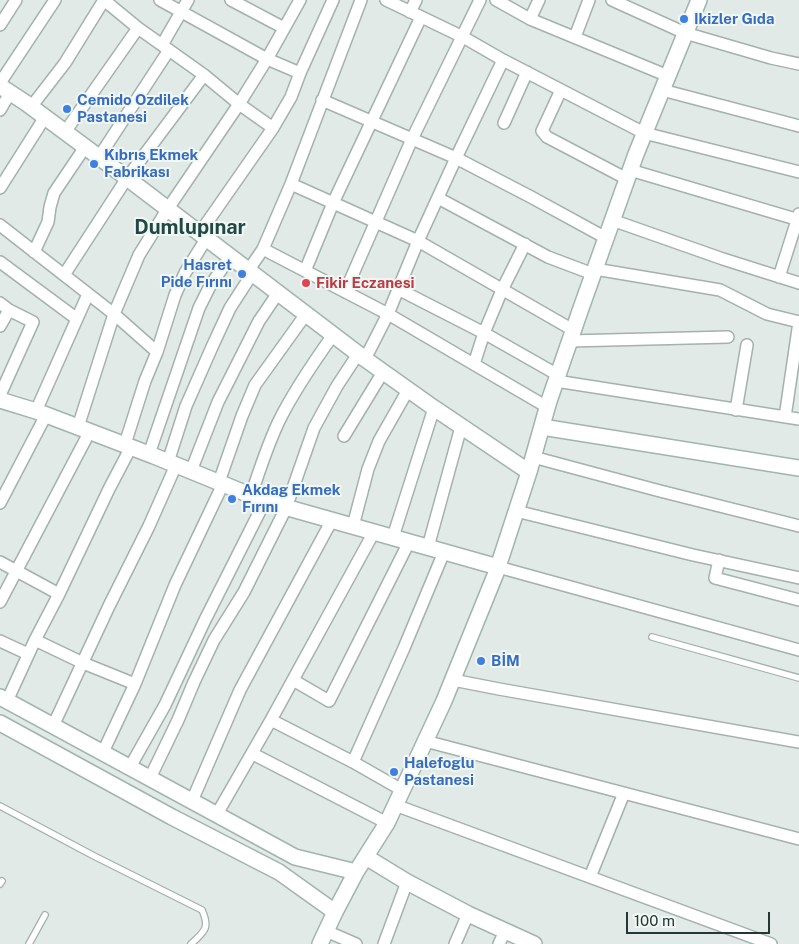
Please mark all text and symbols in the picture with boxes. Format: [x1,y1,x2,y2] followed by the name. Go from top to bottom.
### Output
[694,10,774,28] place label: Ikizler Gıda
[678,13,690,25] marker: Ikizler Gıda
[77,91,189,126] place label: Cemido Ozdilek Pastanesi
[61,103,73,115] marker: Cemido Ozdilek Pastanesi
[104,146,198,181] place label: Kıbrıs Ekmek Fabrikası
[88,158,100,170] marker: Kıbrıs Ekmek Fabrikası
[134,216,246,240] district label: Dumlupınar
[161,256,232,291] place label: Hasret Pide Fırını
[236,268,248,280] marker: Hasret Pide Fırını
[316,274,415,292] place label: Fikir Eczanesi
[300,277,312,289] marker: Fikir Eczanesi
[242,481,341,516] place label: Akdag Ekmek Fırını
[226,493,238,505] marker: Akdag Ekmek Fırını
[491,652,520,670] place label: BİM
[475,655,487,667] marker: BİM
[404,754,475,789] place label: Halefoglu Pastanesi
[388,766,400,778] marker: Halefoglu Pastanesi
[629,902,773,934] scale bar
[634,912,675,929] text: 100 m

